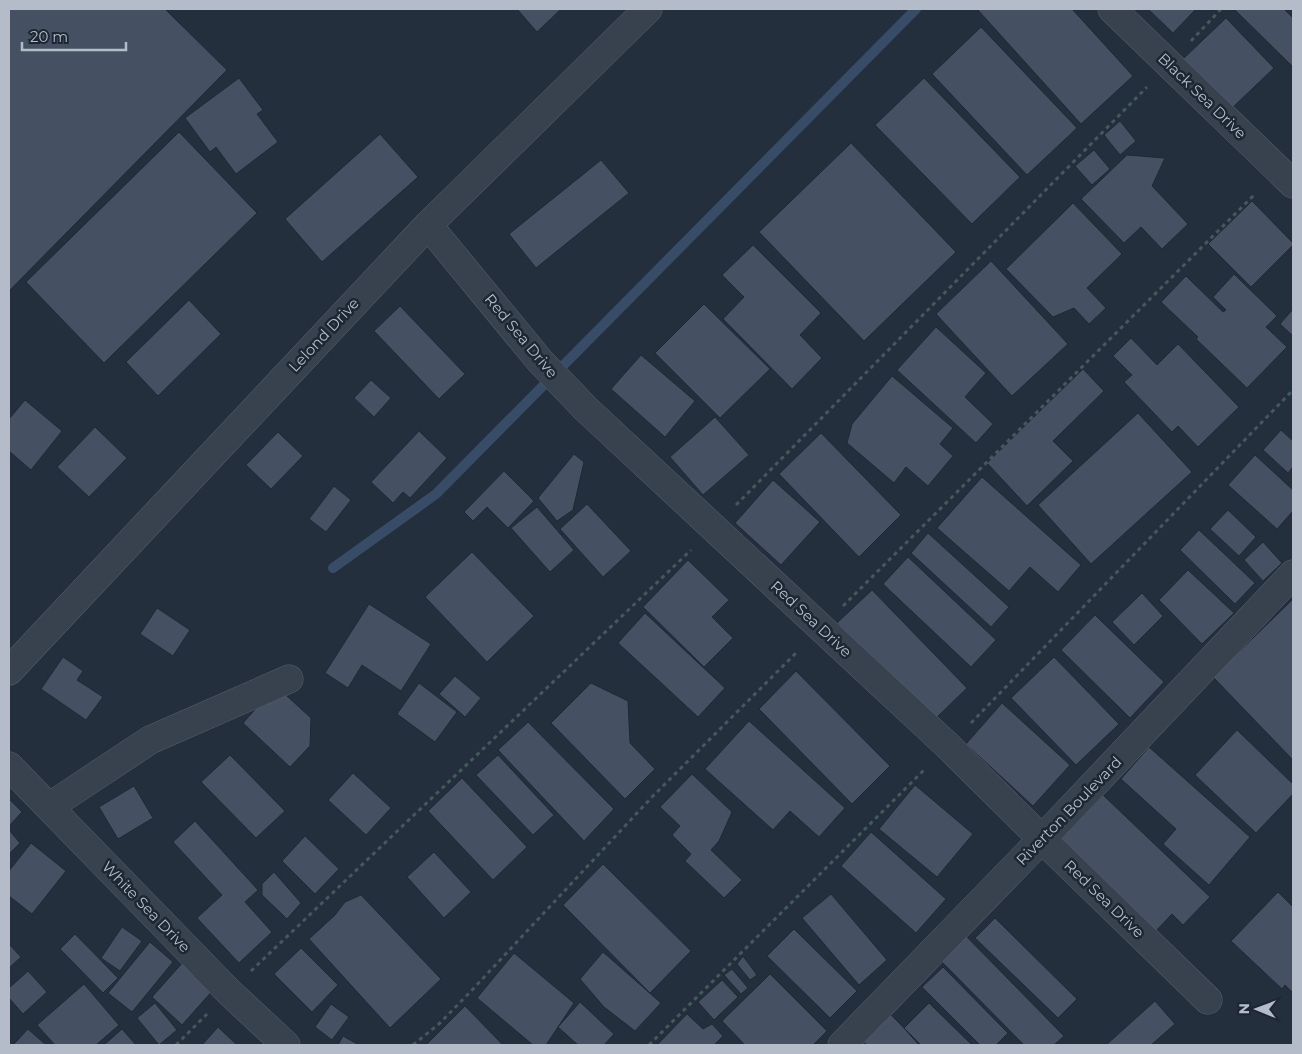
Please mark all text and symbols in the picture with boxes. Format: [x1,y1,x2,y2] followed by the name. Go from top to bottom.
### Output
[22,20,126,52] scale bar
[30,27,68,46] text: 20 m
[1154,49,1251,143] street label: Black Sea Drive
[481,290,562,382] street label: Red Sea Drive
[284,294,363,376] street label: Lelond Drive
[767,576,856,661] street label: Red Sea Drive
[1012,752,1125,869] street label: Riverton Boulevard
[1060,856,1148,942] street label: Red Sea Drive
[98,857,195,956] street label: White Sea Drive
[1232,984,1282,1034] north arrow
[1235,1003,1253,1015] text: N

